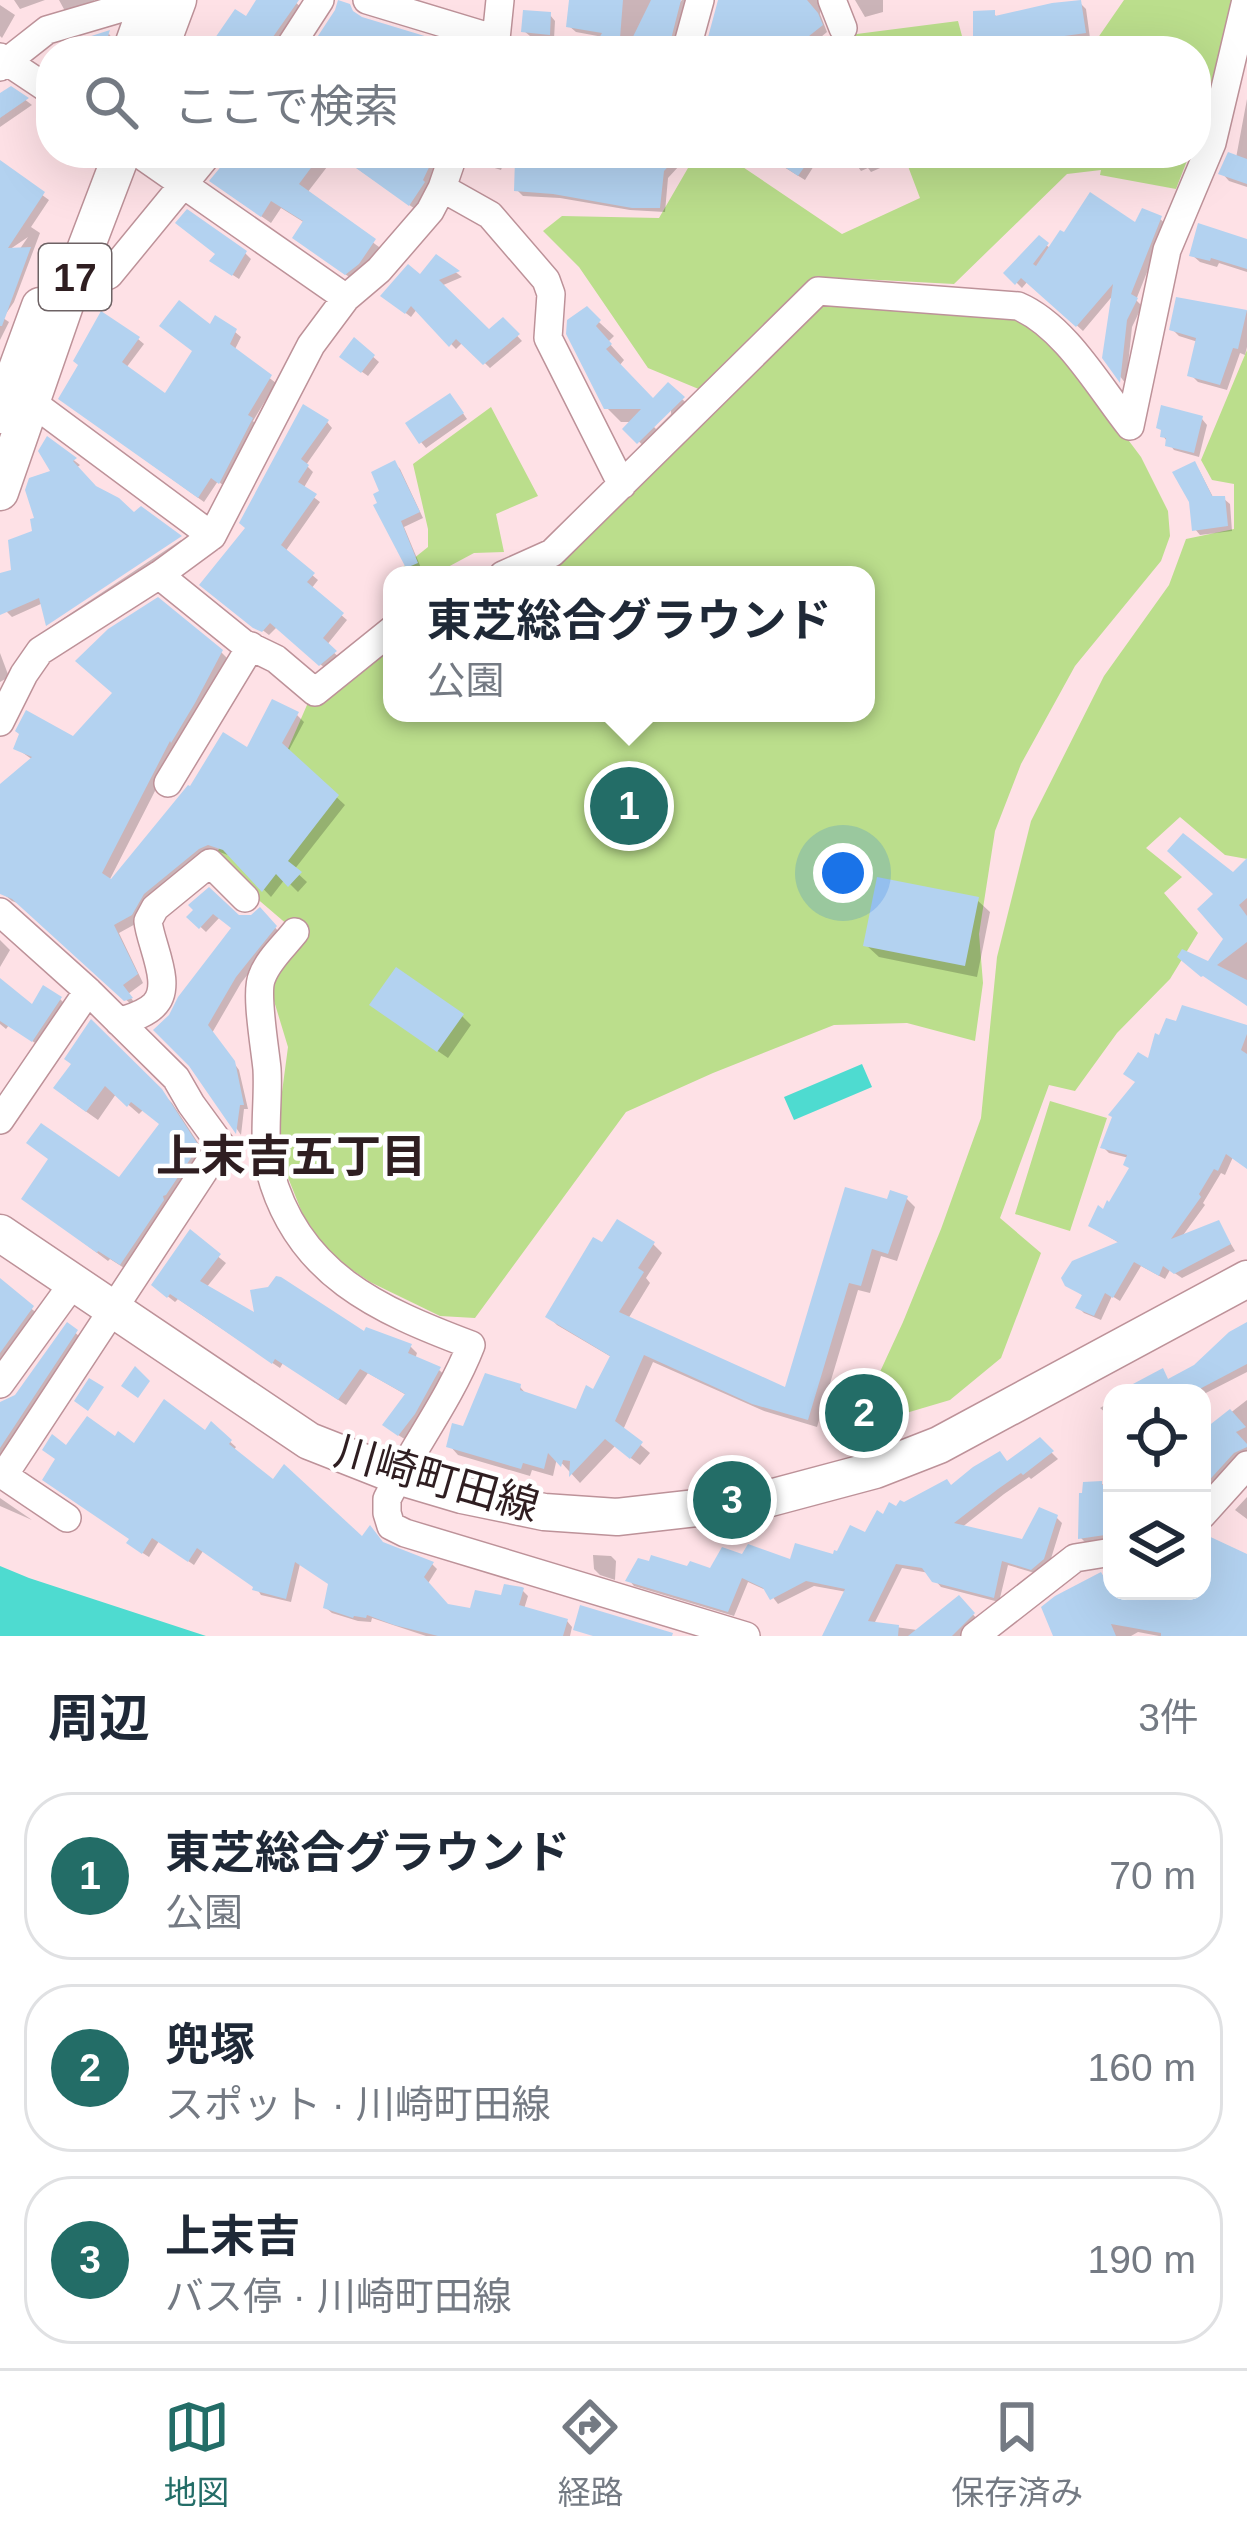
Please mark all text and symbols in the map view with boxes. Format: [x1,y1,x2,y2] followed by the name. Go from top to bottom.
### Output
[36,36,1211,168] search box
[78,69,144,135] icon: search
[174,81,399,132] text: ここで検索
[39,244,111,310] road number: 17
[383,566,875,722] popup
[426,595,832,646] text: 東芝総合グラウンド
[426,659,505,702] text: 公園
[590,761,668,851] pin: 1
[813,843,873,903] your location
[156,1131,426,1182] district label: 上末吉五丁目
[825,1368,903,1458] pin: 2
[1103,1384,1211,1600] map controls
[1103,1384,1211,1492] button: locate
[329,1427,544,1530] street label: 川崎町田線
[693,1455,771,1545] pin: 3
[1103,1492,1211,1600] button: layers
[48,1690,150,1747] text: 周辺
[1138,1696,1199,1739] text: 3件
[165,1827,570,1878] text: 東芝総合グラウンド
[79,1854,101,1897] text: 1
[1109,1854,1196,1897] text: 70 m
[165,1891,243,1934] text: 公園
[165,2019,255,2070] text: 兜塚
[79,2046,101,2089] text: 2
[1088,2046,1196,2089] text: 160 m
[165,2083,551,2126] text: スポット · 川崎町田線
[165,2211,300,2262] text: 上末吉
[79,2238,101,2281] text: 3
[1088,2238,1196,2281] text: 190 m
[165,2275,512,2318] text: バス停 · 川崎町田線
[164,2394,230,2514] tab: 地図
[557,2394,623,2514] tab: 経路
[951,2394,1083,2514] tab: 保存済み

